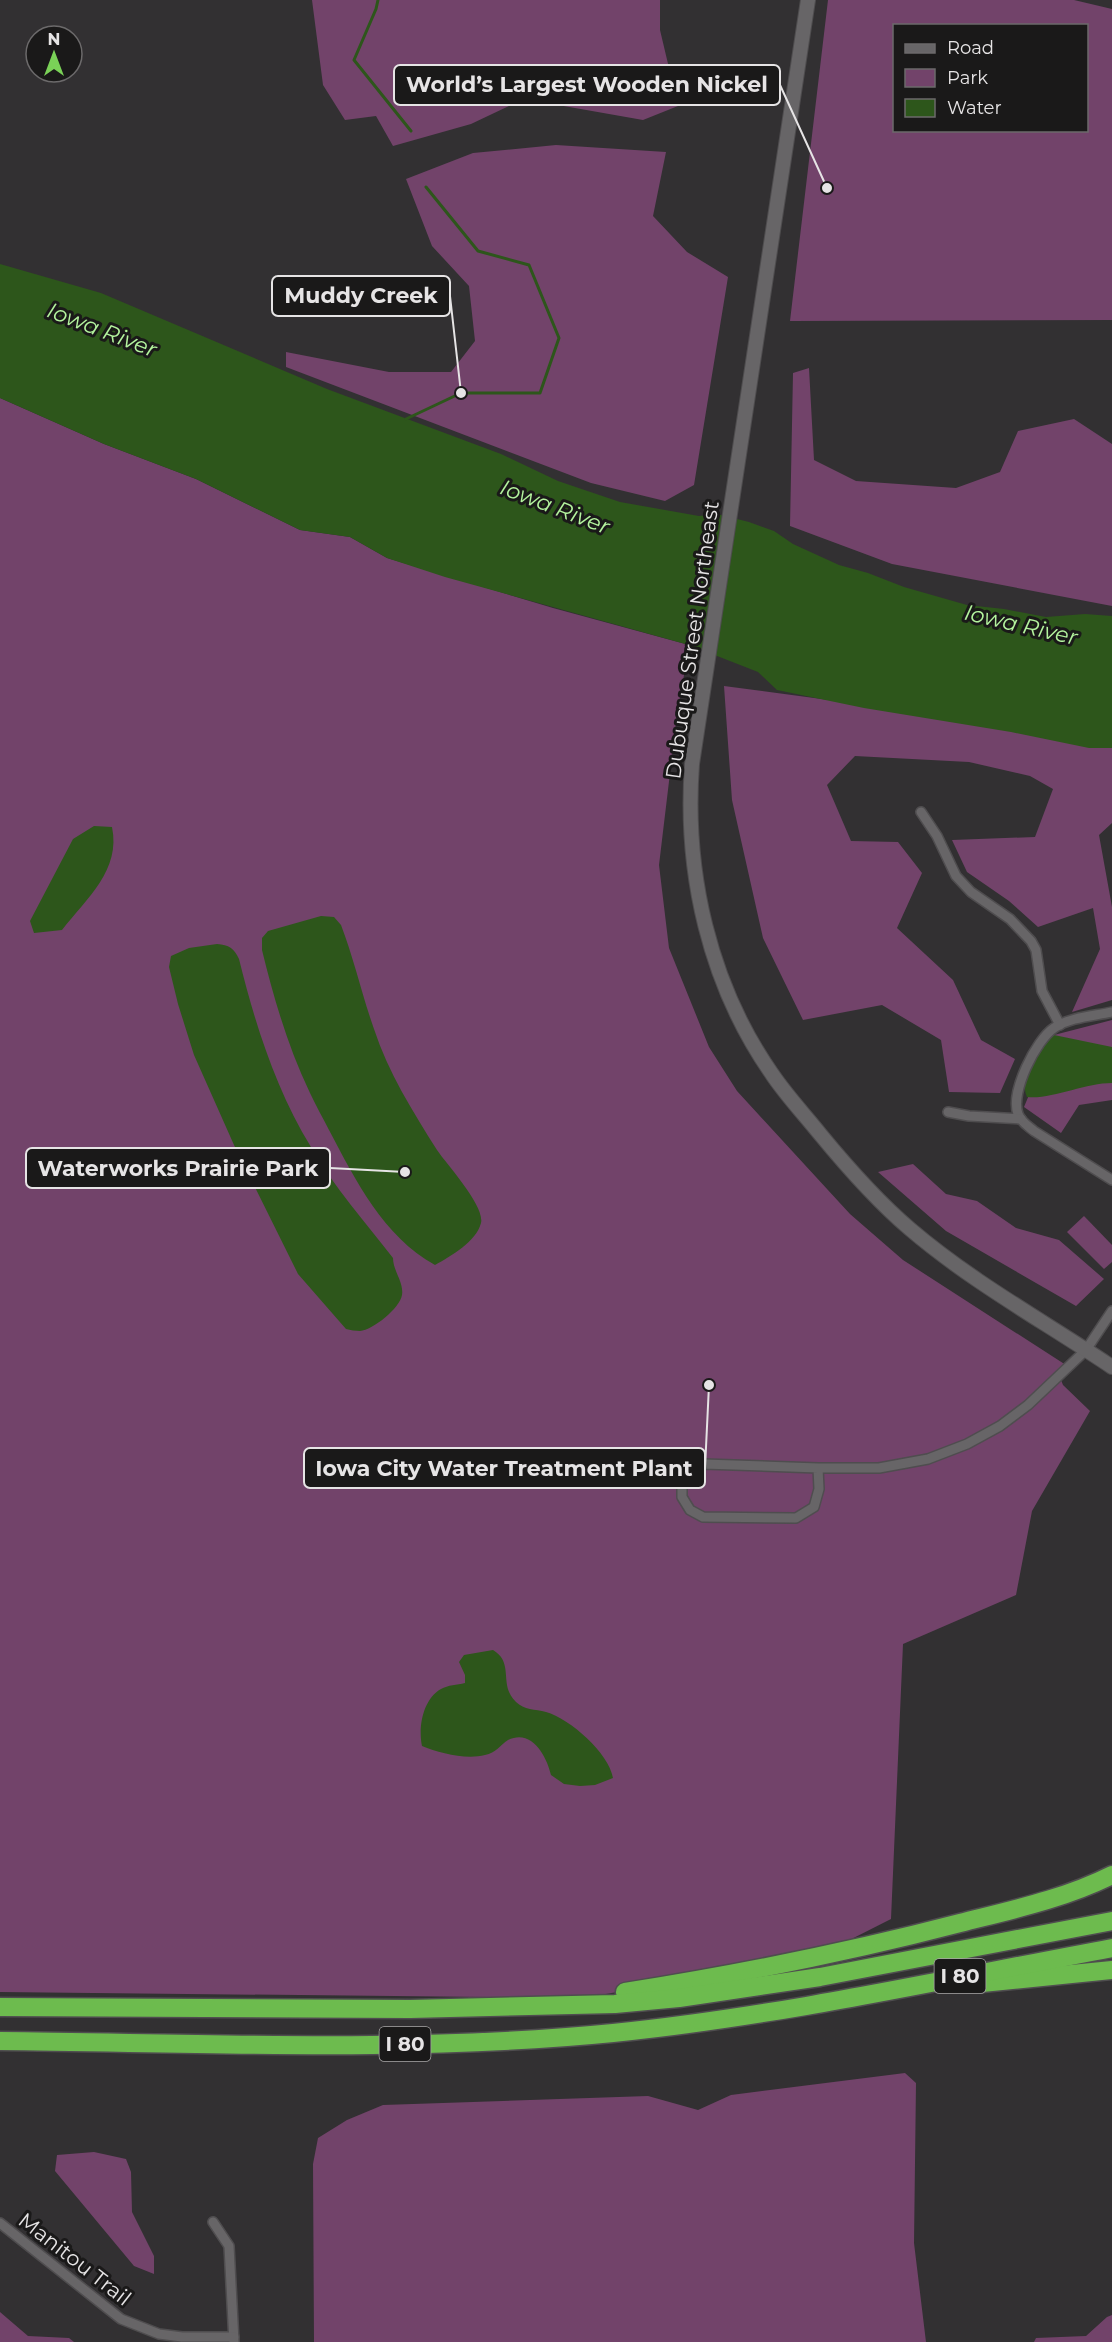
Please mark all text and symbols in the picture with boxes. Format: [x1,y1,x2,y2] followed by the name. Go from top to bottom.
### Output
[24,24,84,84] north arrow
[893,24,1088,132] legend
[48,30,60,49] text: N
[947,37,994,59] text: Road
[394,65,780,105] callout: World’s Largest Wooden Nickel
[947,67,988,89] text: Park
[406,71,768,98] text: World’s Largest Wooden Nickel
[947,97,1002,119] text: Water
[272,276,450,316] callout: Muddy Creek
[284,282,438,309] text: Muddy Creek
[43,297,162,364] water label: Iowa River
[496,474,615,541] water label: Iowa River
[660,499,724,781] street label: Dubuque Street Northeast
[962,599,1081,651] water label: Iowa River
[26,1148,330,1188] callout: Waterworks Prairie Park
[38,1155,319,1182] text: Waterworks Prairie Park
[304,1448,705,1488] callout: Iowa City Water Treatment Plant
[315,1455,693,1482] text: Iowa City Water Treatment Plant
[934,1959,986,1993] road number: I 80
[380,2027,430,2061] road number: I 80
[14,2207,136,2311] street label: Manitou Trail

